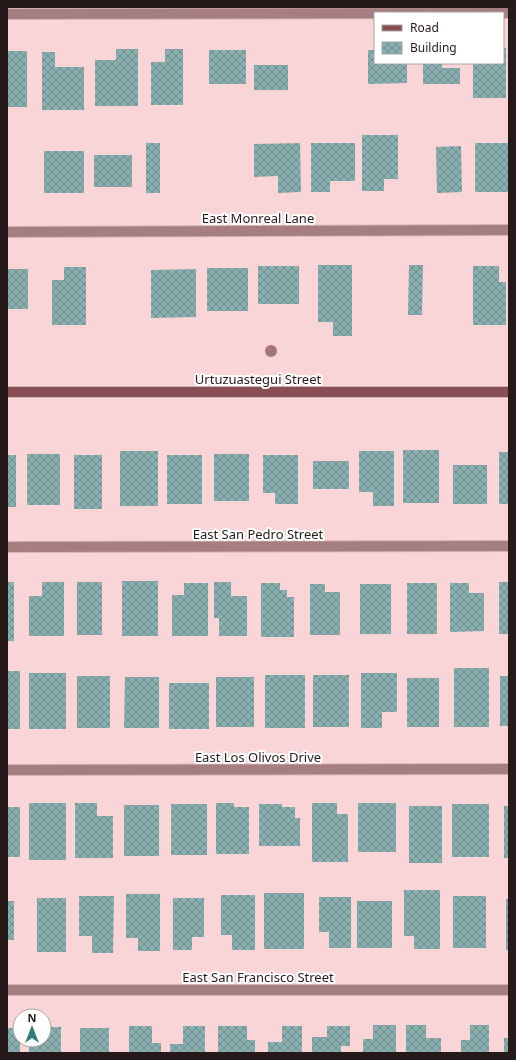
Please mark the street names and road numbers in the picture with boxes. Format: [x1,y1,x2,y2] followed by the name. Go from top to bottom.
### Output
[202,209,314,227] street label: East Monreal Lane
[195,370,321,388] street label: Urtuzuastegui Street
[193,525,324,543] street label: East San Pedro Street
[195,748,321,766] street label: East Los Olivos Drive
[182,968,334,986] street label: East San Francisco Street

